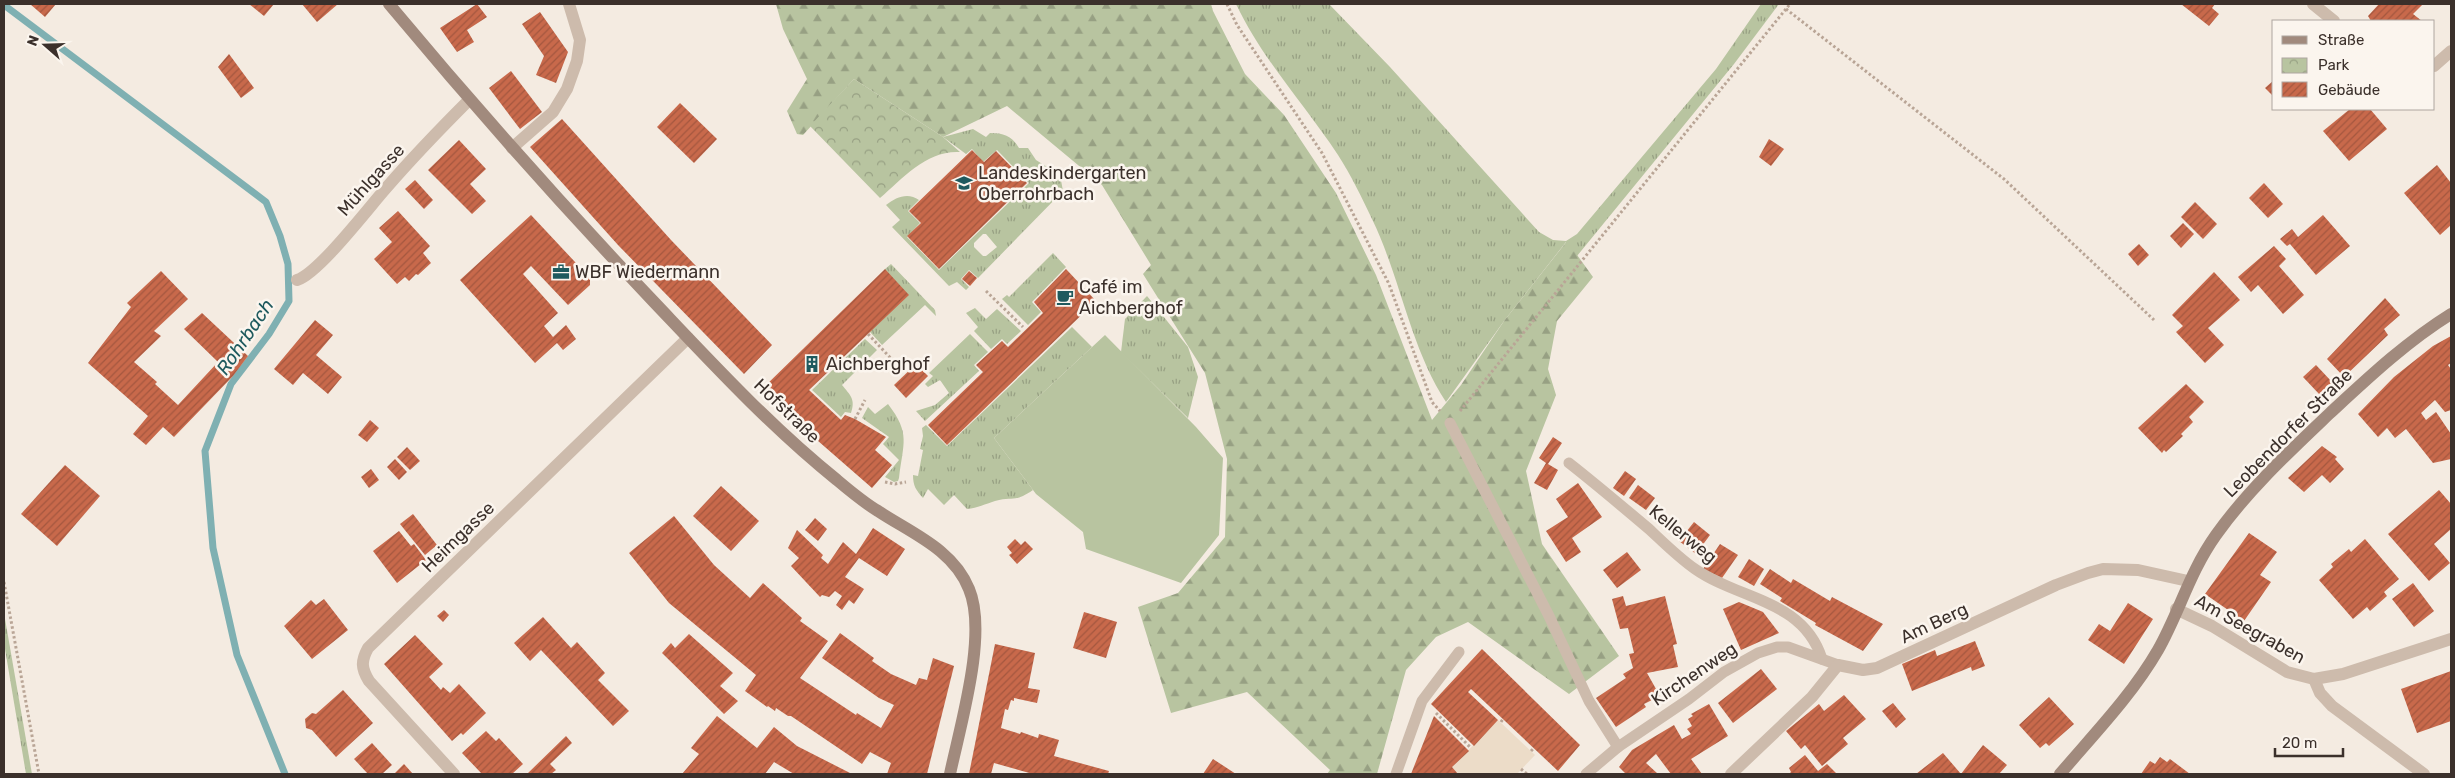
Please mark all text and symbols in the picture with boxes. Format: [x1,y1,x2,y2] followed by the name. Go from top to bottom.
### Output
[20,20,70,70] north arrow
[2272,20,2435,110] legend
[2318,31,2364,49] text: Straße
[24,33,43,48] text: N
[2318,56,2349,74] text: Park
[2318,81,2380,99] text: Gebäude
[333,139,409,221] street label: Mühlgasse
[978,162,1147,205] place label: Landeskindergarten Oberrohrbach
[954,173,974,193] school or university icon: Landeskindergarten Oberrohrbach
[575,261,720,283] place label: WBF Wiedermann
[551,262,571,282] office icon: WBF Wiedermann
[1079,276,1183,319] place label: Café im Aichberghof
[1055,287,1075,307] cafe icon: Café im Aichberghof
[211,295,279,379] water label: Rohrbach
[826,353,930,375] place label: Aichberghof
[802,354,822,374] building icon: Aichberghof
[2219,364,2357,502] street label: Leobendorfer Straße
[749,374,825,448] street label: Hofstraße
[417,497,499,577] street label: Heimgasse
[1645,500,1721,568] street label: Kellerweg
[2191,590,2309,668] street label: Am Seegraben
[1897,598,1971,648] street label: Am Berg
[1647,637,1741,711] street label: Kirchenweg
[2275,726,2342,758] scale bar
[2282,734,2317,752] text: 20 m

